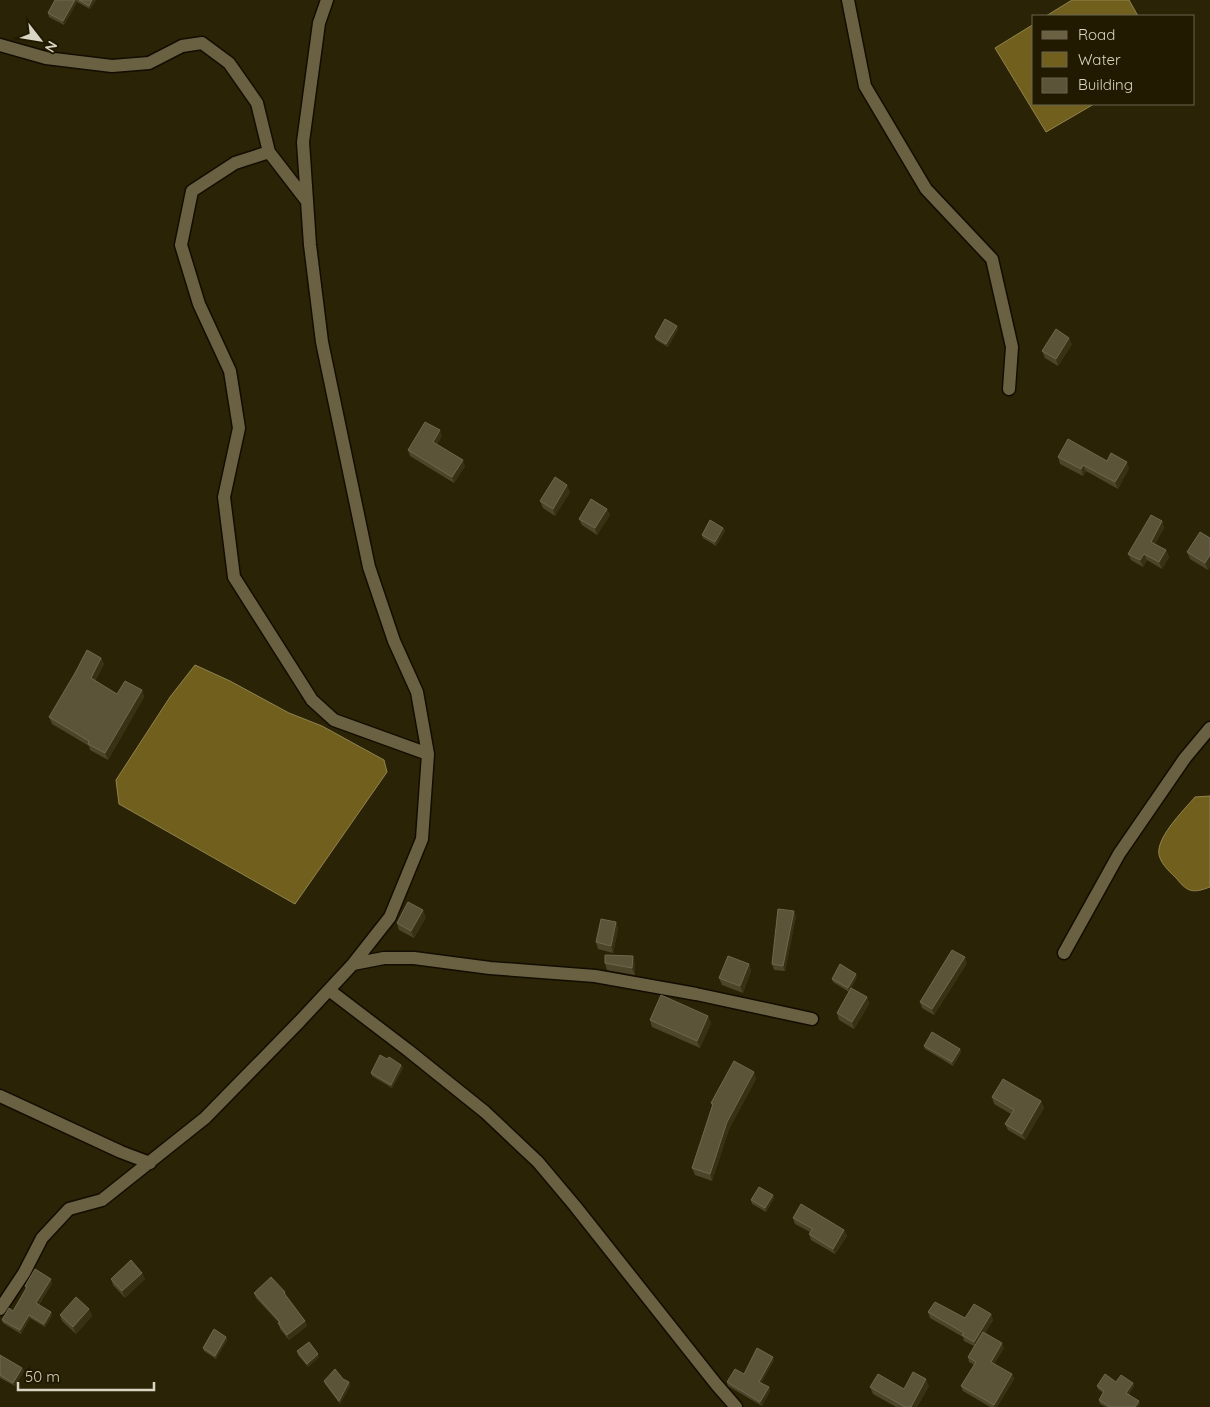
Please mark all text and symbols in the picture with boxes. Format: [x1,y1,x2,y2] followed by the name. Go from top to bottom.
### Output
[15,15,65,65] north arrow
[1032,15,1195,105] legend
[1078,25,1115,44] text: Road
[41,38,62,56] text: N
[1078,50,1121,69] text: Water
[1078,75,1133,94] text: Building
[18,1360,154,1392] scale bar
[25,1367,60,1386] text: 50 m

